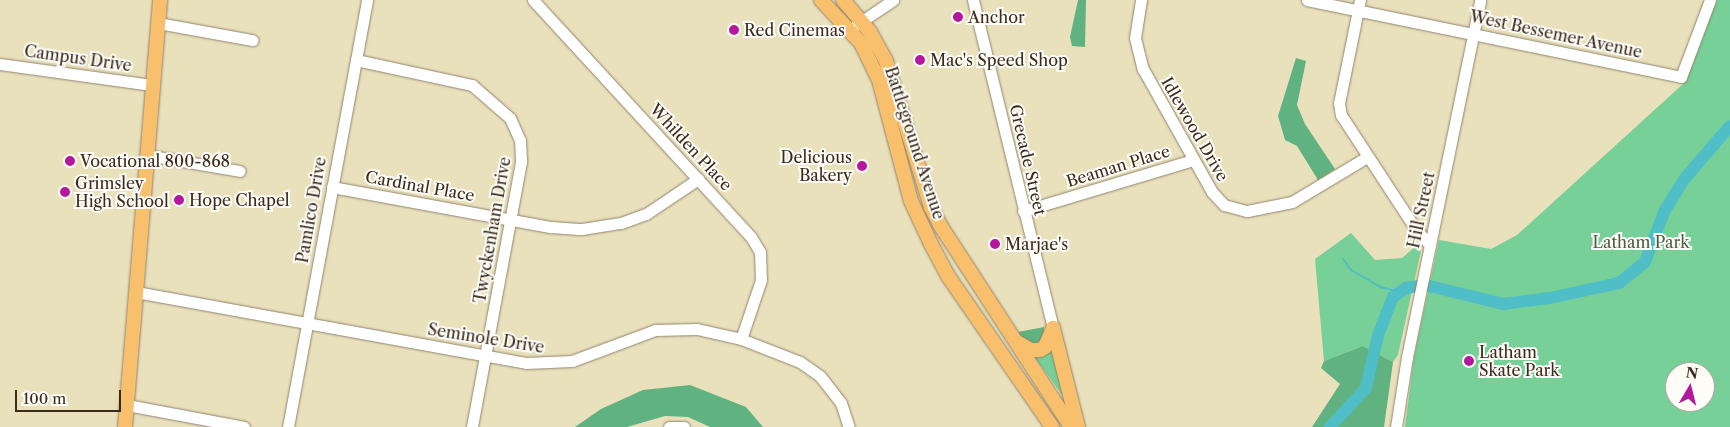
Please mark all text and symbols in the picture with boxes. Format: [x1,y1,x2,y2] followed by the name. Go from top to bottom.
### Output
[1468,6,1644,62] street label: West Bessemer Avenue
[968,7,1025,27] place label: Anchor
[952,11,964,23] marker: Anchor
[744,20,845,40] place label: Red Cinemas
[728,24,740,36] marker: Red Cinemas
[23,41,133,75] street label: Campus Drive
[930,50,1068,70] place label: Mac's Speed Shop
[914,54,926,66] marker: Mac's Speed Shop
[881,64,949,222] street label: Battleground Avenue
[1157,74,1233,184] street label: Idlewood Drive
[646,100,736,194] street label: Whilden Place
[1006,103,1050,217] street label: Grecade Street
[1064,141,1172,191] street label: Beaman Place
[781,147,852,185] place label: Delicious Bakery
[80,151,230,171] place label: Vocational 800-868
[64,155,76,167] marker: Vocational 800-868
[292,155,330,265] street label: Pamlico Drive
[470,155,514,305] street label: Twyckenham Drive
[856,160,868,172] marker: Delicious Bakery
[364,167,476,205] street label: Cardinal Place
[1404,170,1438,250] street label: Hill Street
[75,173,169,211] place label: Grimsley High School
[59,186,71,198] marker: Grimsley High School
[189,190,290,210] place label: Hope Chapel
[173,194,185,206] marker: Hope Chapel
[1593,232,1689,252] park label: Latham Park
[1005,234,1068,254] place label: Marjae's
[989,238,1001,250] marker: Marjae's
[426,319,546,357] street label: Seminole Drive
[1479,342,1560,380] place label: Latham Skate Park
[1463,355,1475,367] marker: Latham Skate Park
[1665,362,1715,412] north arrow
[1685,363,1699,383] text: N
[18,380,124,412] scale bar
[23,389,66,408] text: 100 m

